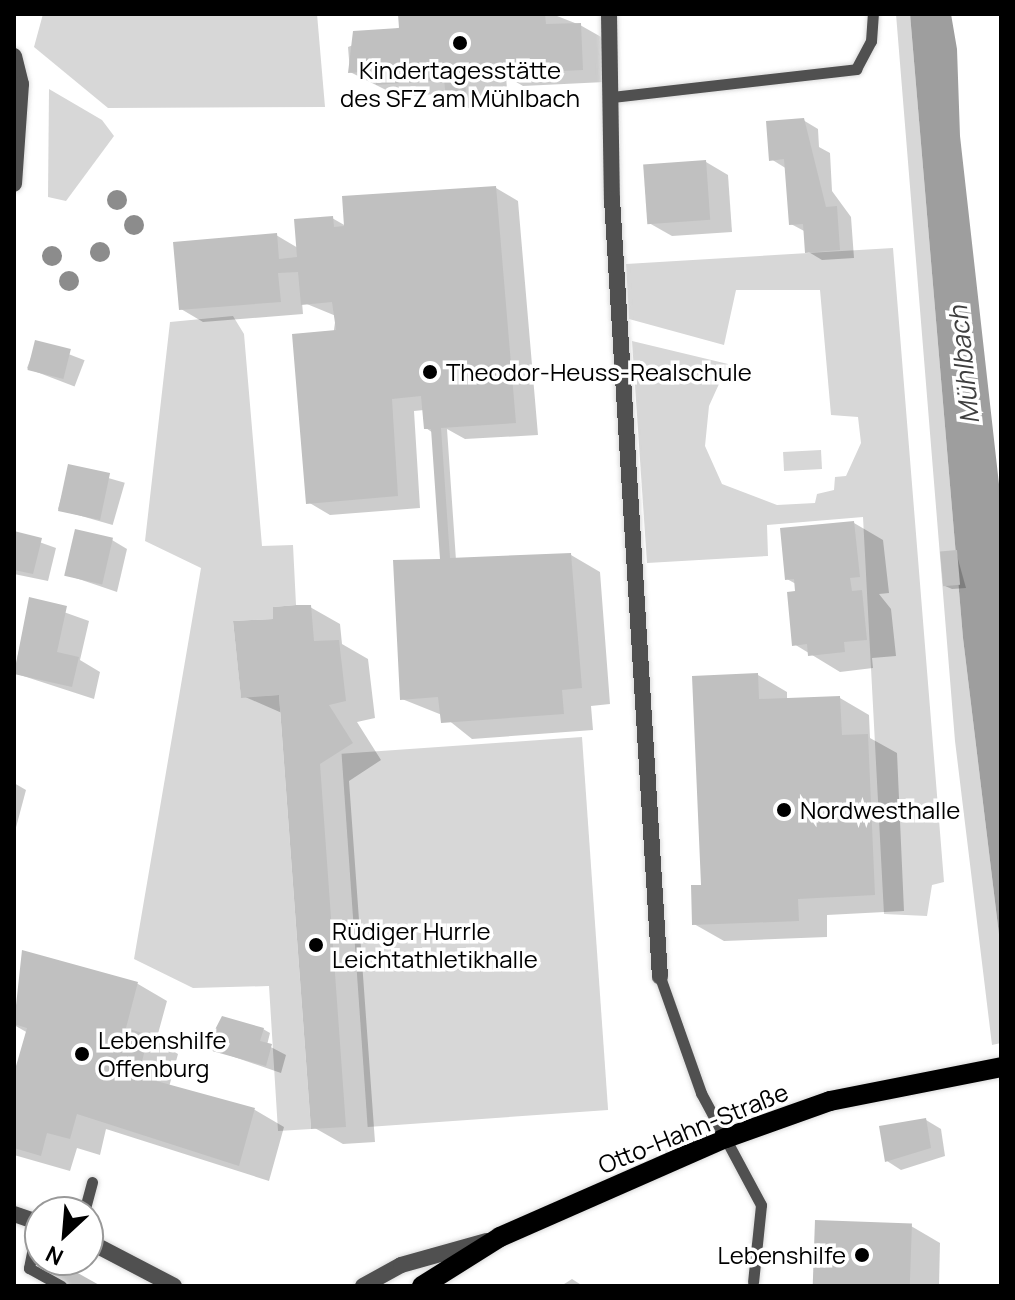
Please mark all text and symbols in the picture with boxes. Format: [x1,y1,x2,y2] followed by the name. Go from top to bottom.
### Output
[451,34,469,52] marker: Kindertagesstätte des SFZ am Mühlbach
[340,56,580,112] place label: Kindertagesstätte des SFZ am Mühlbach
[942,304,986,426] water label: Mühlbach
[446,358,752,386] place label: Theodor-Heuss-Realschule
[421,363,439,381] marker: Theodor-Heuss-Realschule
[800,796,960,824] place label: Nordwesthalle
[775,801,793,819] marker: Nordwesthalle
[332,917,538,973] place label: Rüdiger Hurrle Leichtathletikhalle
[307,936,325,954] marker: Rüdiger Hurrle Leichtathletikhalle
[98,1026,227,1082] place label: Lebenshilfe Offenburg
[73,1045,91,1063] marker: Lebenshilfe Offenburg
[594,1077,792,1179] street label: Otto-Hahn-Straße
[24,1196,104,1276] north arrow
[41,1239,68,1273] text: N
[717,1241,846,1269] place label: Lebenshilfe
[853,1246,871,1264] marker: Lebenshilfe

